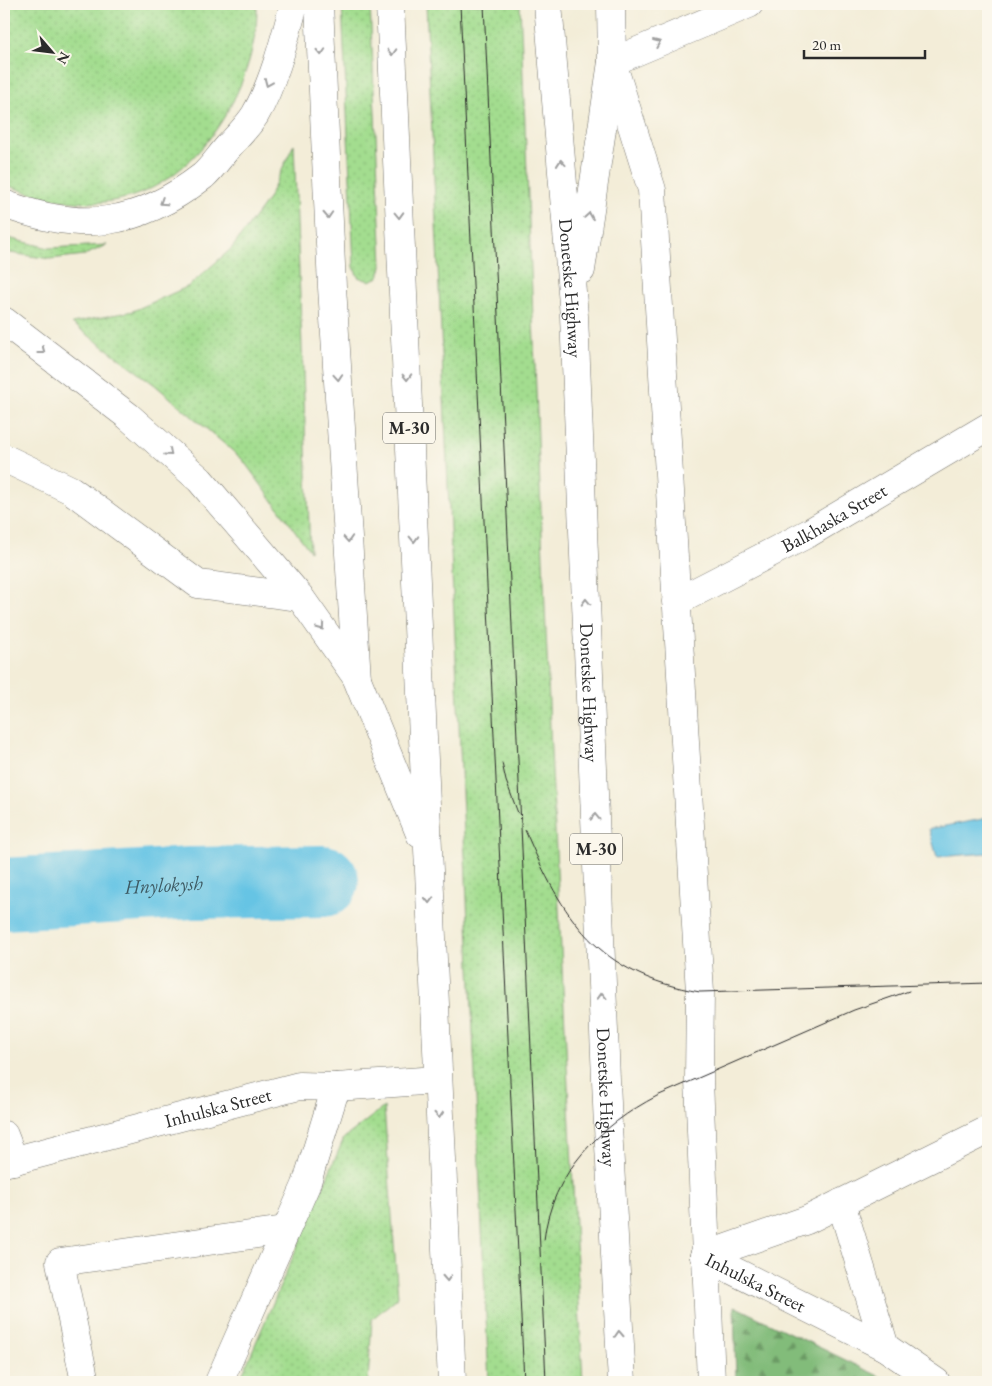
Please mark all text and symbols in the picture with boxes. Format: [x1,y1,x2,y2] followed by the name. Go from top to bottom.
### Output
[28,28,78,78] north arrow
[804,28,926,60] scale bar
[812,35,841,54] text: 20 m
[652,39,661,50] one-way arrow
[53,49,74,68] text: N
[315,49,326,57] one-way arrow
[387,49,398,57] one-way arrow
[264,78,275,87] one-way arrow
[556,159,567,167] one-way arrow
[159,196,168,205] one-way arrow
[323,211,334,219] one-way arrow
[394,211,405,219] one-way arrow
[583,212,594,220] one-way arrow
[553,217,588,359] street label: Donetske Highway
[36,345,45,353] one-way arrow
[332,373,343,381] one-way arrow
[401,373,412,381] one-way arrow
[383,412,435,443] road number: М-30
[163,447,172,456] one-way arrow
[777,478,891,558] street label: Balkhaska Street
[342,535,353,543] one-way arrow
[408,536,419,544] one-way arrow
[581,598,591,606] one-way arrow
[315,622,324,631] one-way arrow
[574,622,605,764] street label: Donetske Highway
[590,812,600,820] one-way arrow
[570,834,622,864] road number: М-30
[123,870,203,900] water label: Hnylokysh
[424,897,435,905] one-way arrow
[597,992,608,1000] one-way arrow
[591,1027,622,1168] street label: Donetske Highway
[162,1082,274,1134] street label: Inhulska Street
[433,1111,444,1119] one-way arrow
[701,1247,810,1318] street label: Inhulska Street
[441,1274,452,1282] one-way arrow
[614,1329,625,1337] one-way arrow

